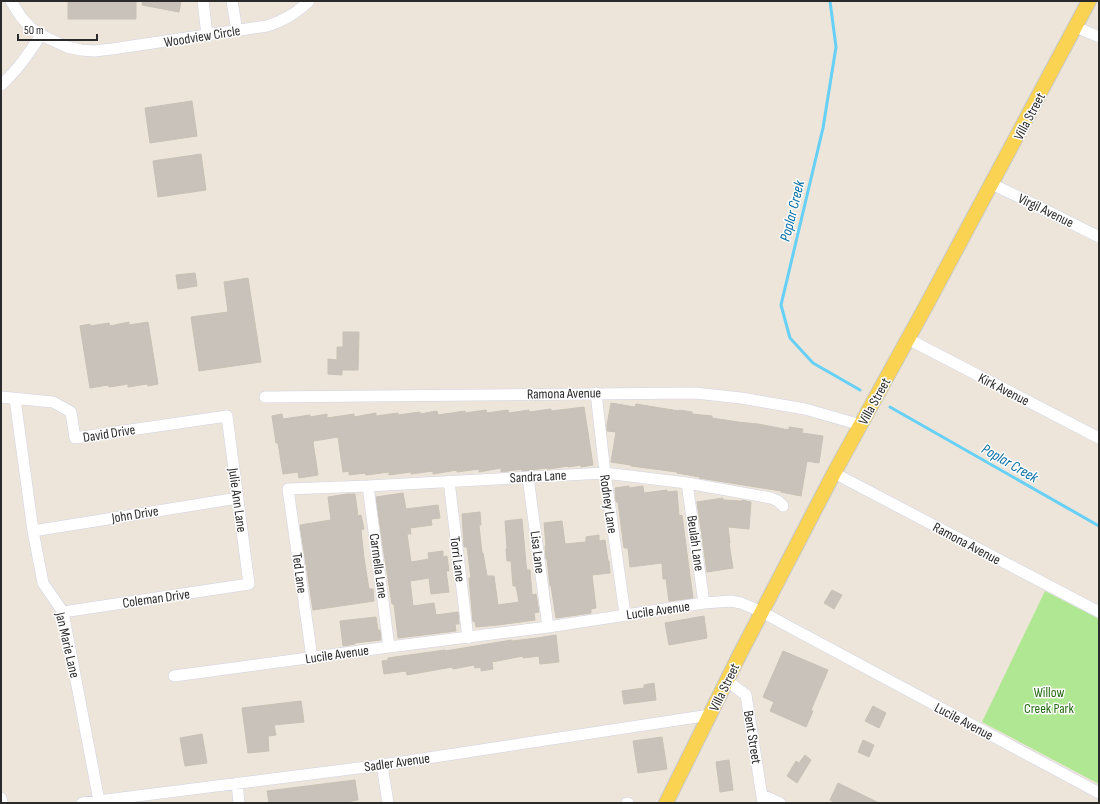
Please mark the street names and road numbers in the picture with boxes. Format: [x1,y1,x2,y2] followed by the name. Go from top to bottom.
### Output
[163,22,241,51] street label: Woodview Circle
[1010,90,1049,143] street label: Villa Street
[1015,190,1076,231] street label: Virgil Avenue
[976,369,1032,409] street label: Kirk Avenue
[855,375,894,428] street label: Villa Street
[527,384,601,403] street label: Ramona Avenue
[82,421,136,446] street label: David Drive
[224,466,250,533] street label: Julie Ann Lane
[509,467,567,486] street label: Sandra Lane
[596,474,621,535] street label: Rodney Lane
[109,502,160,527] street label: John Drive
[683,514,708,572] street label: Beulah Lane
[930,518,1004,568] street label: Ramona Avenue
[526,530,549,574] street label: Lisa Lane
[366,532,391,600] street label: Carmella Lane
[446,535,469,583] street label: Torri Lane
[288,552,311,594] street label: Ted Lane
[121,585,191,612] street label: Coleman Drive
[625,598,691,623] street label: Lucile Avenue
[51,610,83,680] street label: Jan Marie Lane
[304,642,370,667] street label: Lucile Avenue
[706,660,743,714] street label: Villa Street
[932,699,996,744] street label: Lucile Avenue
[740,709,765,765] street label: Bent Street
[363,749,431,776] street label: Sadler Avenue

